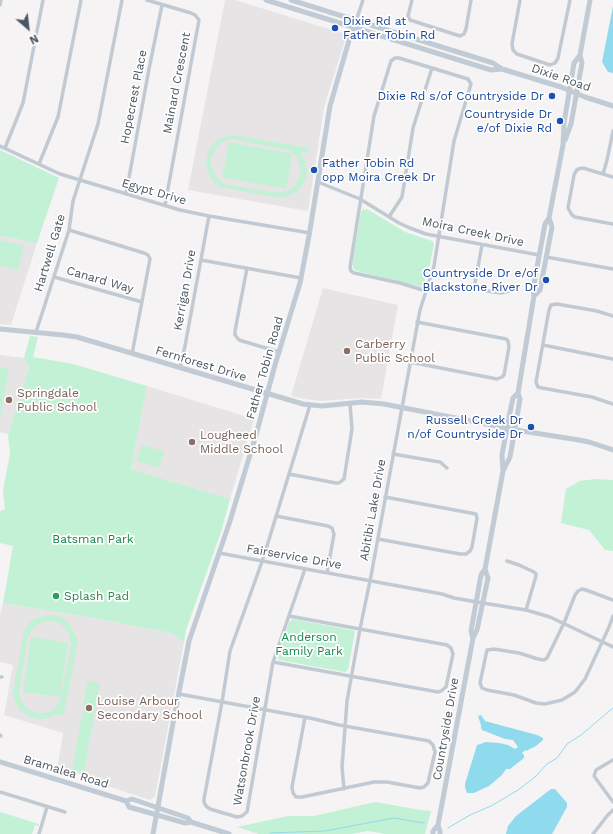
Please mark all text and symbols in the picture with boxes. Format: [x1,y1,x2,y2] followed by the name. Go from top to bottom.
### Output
[8,8,48,48] north arrow
[343,14,435,42] place label: Dixie Rd at Father Tobin Rd
[330,23,340,33] marker: Dixie Rd at Father Tobin Rd
[27,31,41,47] text: N
[160,31,194,135] street label: Mainard Crescent
[118,49,150,145] street label: Hopecrest Place
[529,61,593,95] street label: Dixie Road
[378,89,544,103] place label: Dixie Rd s/of Countryside Dr
[547,91,557,101] marker: Dixie Rd s/of Countryside Dr
[464,107,552,135] place label: Countryside Dr e/of Dixie Rd
[555,116,565,126] marker: Countryside Dr e/of Dixie Rd
[322,156,436,184] place label: Father Tobin Rd opp Moira Creek Dr
[309,165,319,175] marker: Father Tobin Rd opp Moira Creek Dr
[120,176,188,208] street label: Egypt Drive
[31,212,69,294] street label: Hartwell Gate
[421,214,525,250] street label: Moira Creek Drive
[171,248,199,332] street label: Kerrigan Drive
[65,264,135,296] street label: Canard Way
[423,266,538,294] place label: Countryside Dr e/of Blackstone River Dr
[541,275,551,285] marker: Countryside Dr e/of Blackstone River Dr
[243,315,287,421] street label: Father Tobin Road
[355,337,435,365] place label: Carberry Public School
[154,343,248,385] street label: Fernforest Drive
[342,346,352,356] marker: Carberry Public School
[17,386,97,414] place label: Springdale Public School
[4,395,14,405] marker: Springdale Public School
[407,413,523,441] place label: Russell Creek Dr n/of Countryside Dr
[526,422,536,432] marker: Russell Creek Dr n/of Countryside Dr
[200,428,283,456] place label: Lougheed Middle School
[187,437,197,447] marker: Lougheed Middle School
[357,458,389,562] street label: Abitibi Lake Drive
[52,532,134,546] park label: Batsman Park
[245,542,343,572] street label: Fairservice Drive
[64,589,129,603] place label: Splash Pad
[51,591,61,601] marker: Splash Pad
[275,630,343,658] park label: Anderson Family Park
[430,677,462,781] street label: Countryside Drive
[97,694,202,722] place label: Louise Arbour Secondary School
[230,695,264,807] street label: Watsonbrook Drive
[84,703,94,713] marker: Louise Arbour Secondary School
[22,752,110,792] street label: Bramalea Road

